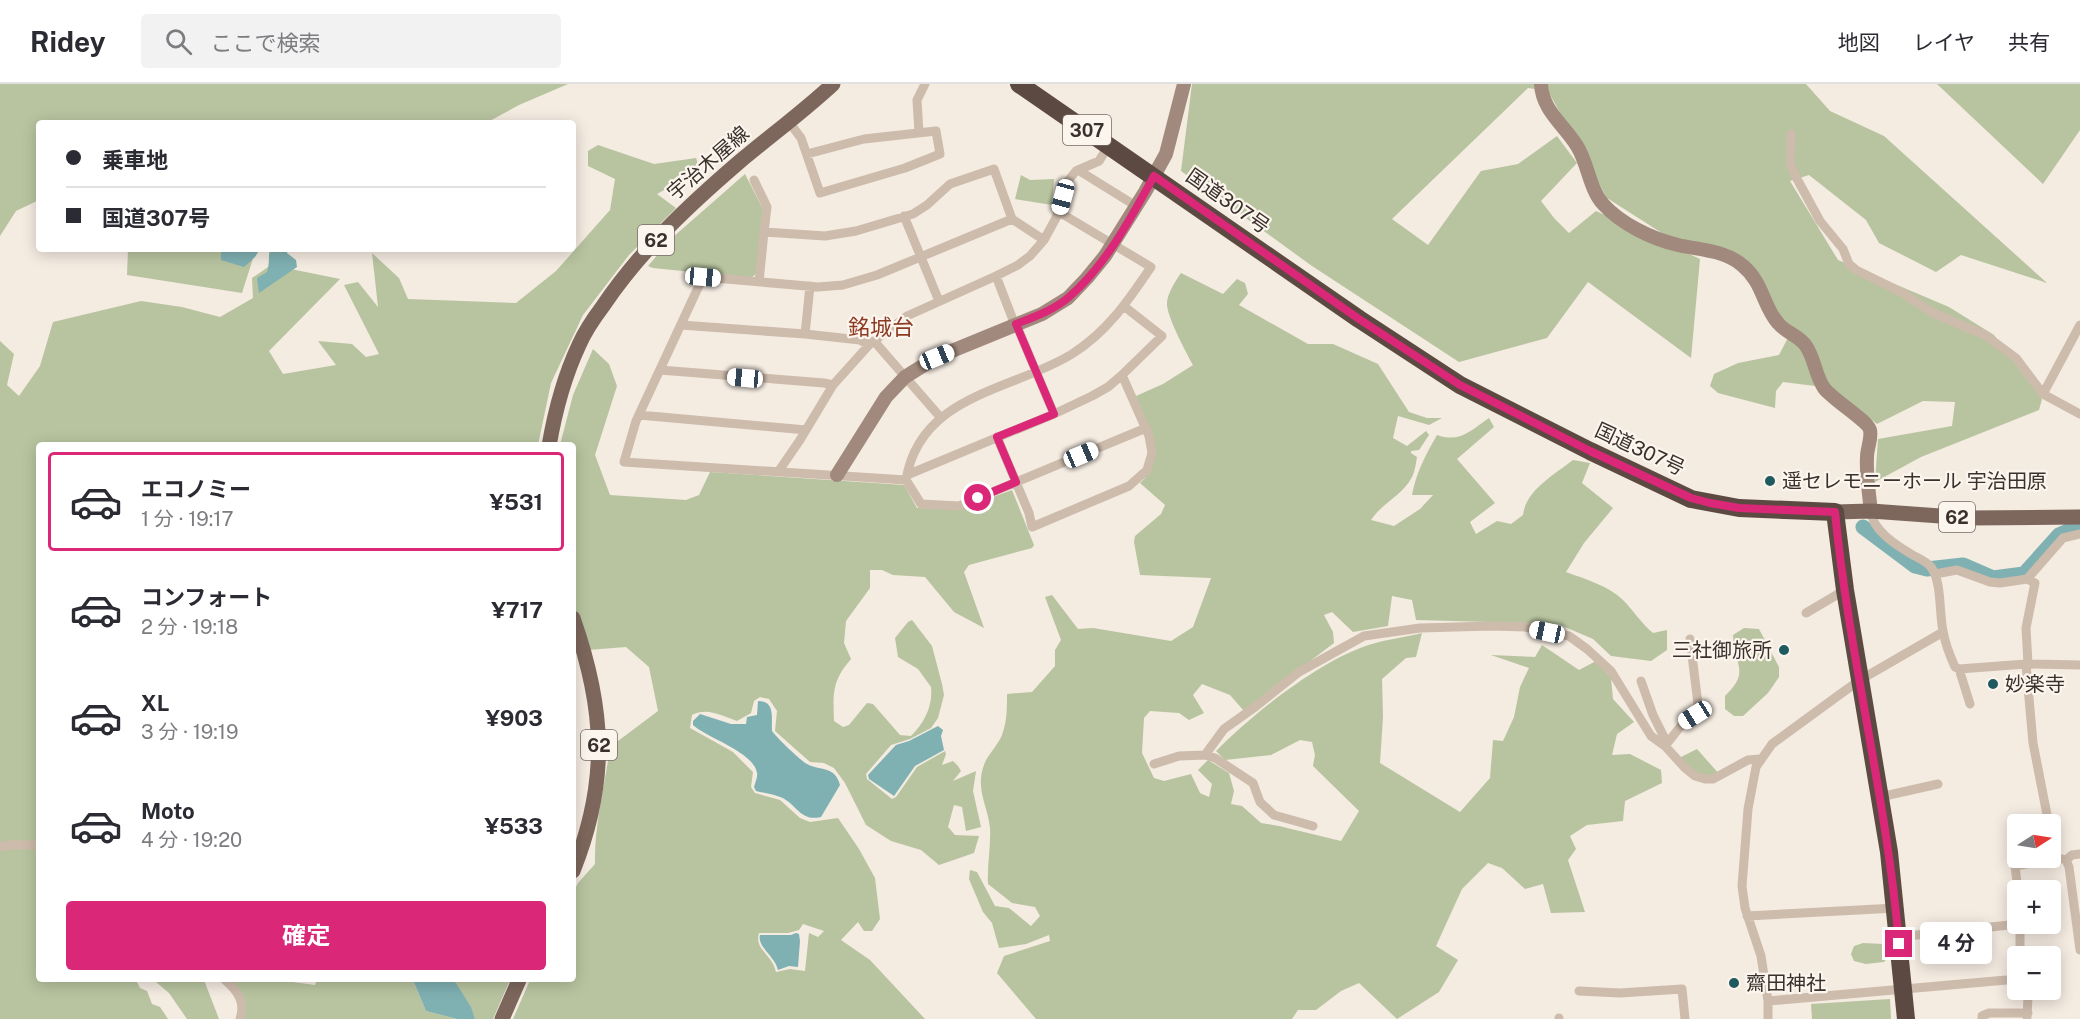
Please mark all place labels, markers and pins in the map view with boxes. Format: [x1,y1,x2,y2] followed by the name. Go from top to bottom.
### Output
[1782,469,2047,493] place label: 遥セレモニーホール 宇治田原
[1763,474,1777,488] marker: 遥セレモニーホール 宇治田原
[1672,638,1772,662] place label: 三社御旅所
[1777,643,1791,657] marker: 三社御旅所
[2005,672,2065,696] place label: 妙楽寺
[1986,677,2000,691] marker: 妙楽寺
[1746,971,1826,995] place label: 齋田神社
[1727,976,1741,990] marker: 齋田神社

